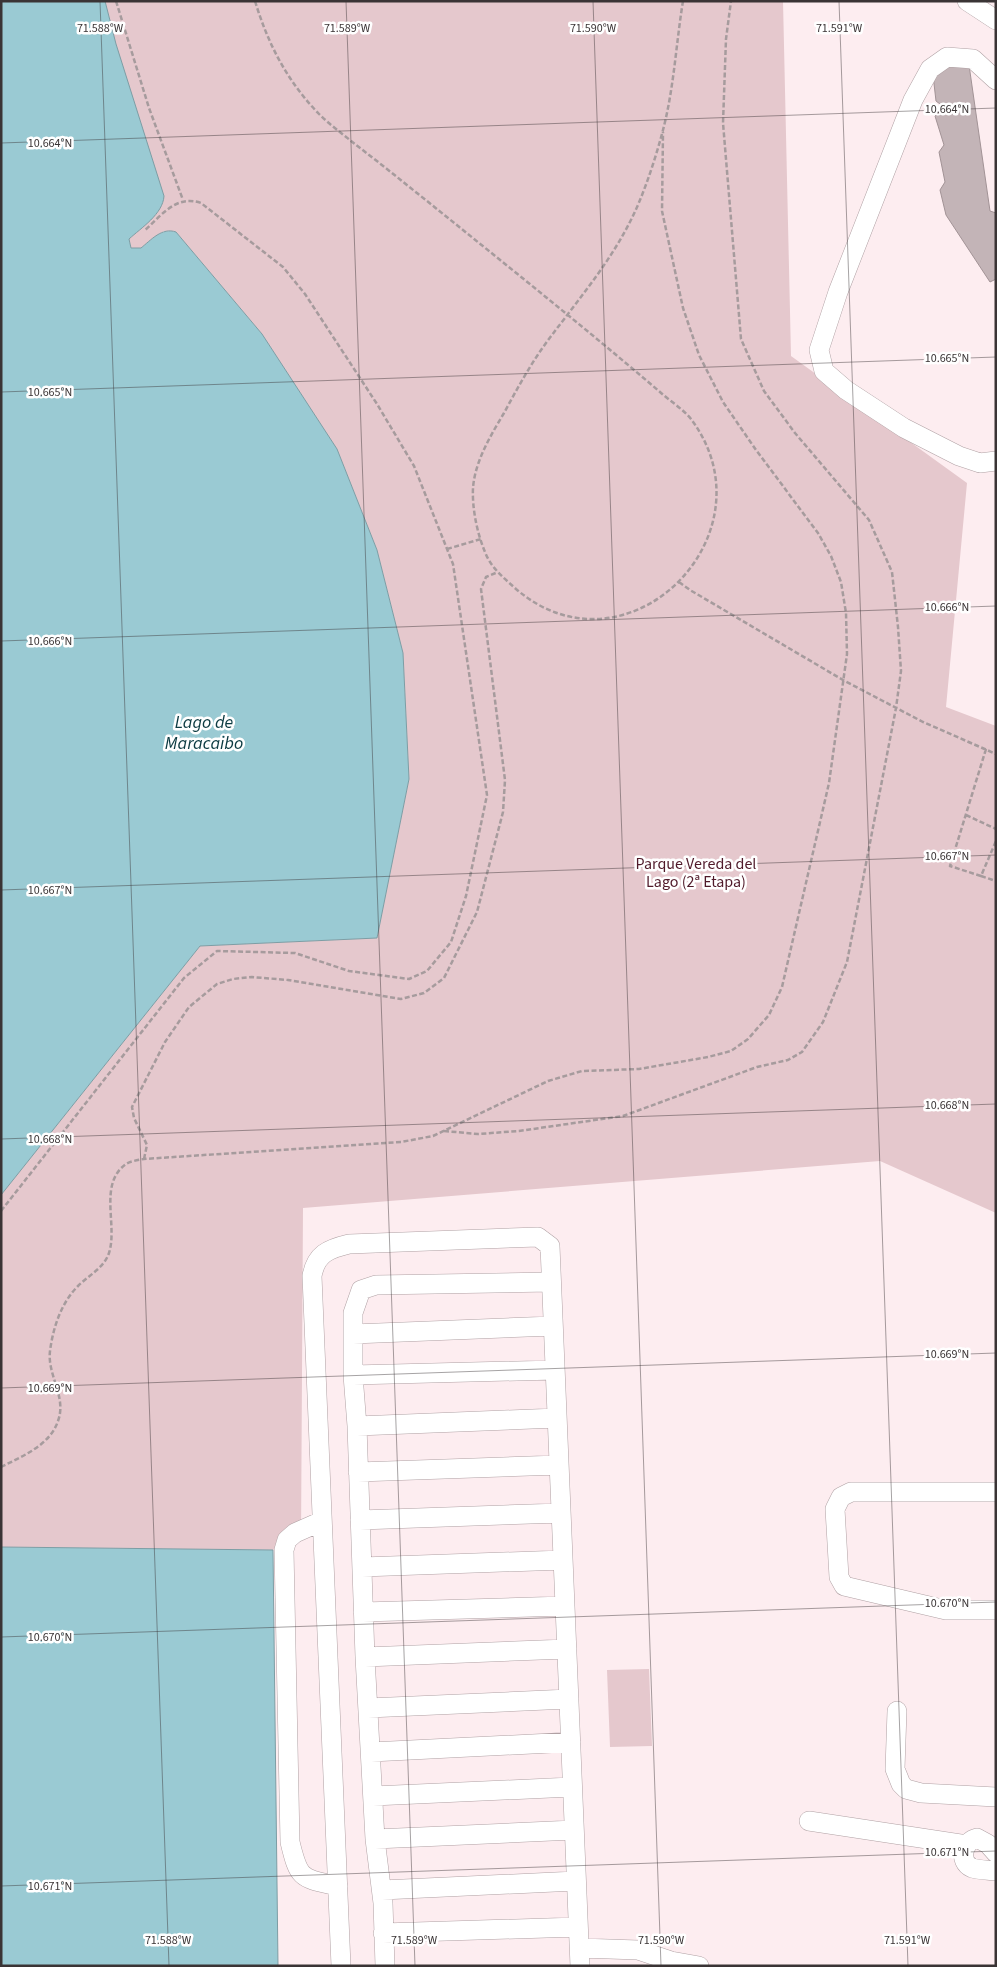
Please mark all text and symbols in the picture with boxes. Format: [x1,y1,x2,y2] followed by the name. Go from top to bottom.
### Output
[77,20,124,37] text: 71.588°W
[324,20,371,37] text: 71.589°W
[570,20,617,37] text: 71.590°W
[816,20,863,37] text: 71.591°W
[925,101,969,118] text: 10.664°N
[28,135,72,152] text: 10.664°N
[925,350,969,367] text: 10.665°N
[28,384,72,401] text: 10.665°N
[925,599,969,616] text: 10.666°N
[28,633,72,650] text: 10.666°N
[165,710,243,756] water label: Lago de Maracaibo
[925,848,969,865] text: 10.667°N
[636,853,756,893] park label: Parque Vereda del Lago (2ª Etapa)
[28,882,72,899] text: 10.667°N
[925,1097,969,1114] text: 10.668°N
[28,1131,72,1148] text: 10.668°N
[925,1346,969,1363] text: 10.669°N
[28,1380,72,1397] text: 10.669°N
[925,1595,969,1612] text: 10.670°N
[28,1629,72,1646] text: 10.670°N
[925,1844,969,1861] text: 10.671°N
[28,1878,72,1895] text: 10.671°N
[145,1932,192,1949] text: 71.588°W
[391,1932,438,1949] text: 71.589°W
[638,1932,685,1949] text: 71.590°W
[884,1932,931,1949] text: 71.591°W

